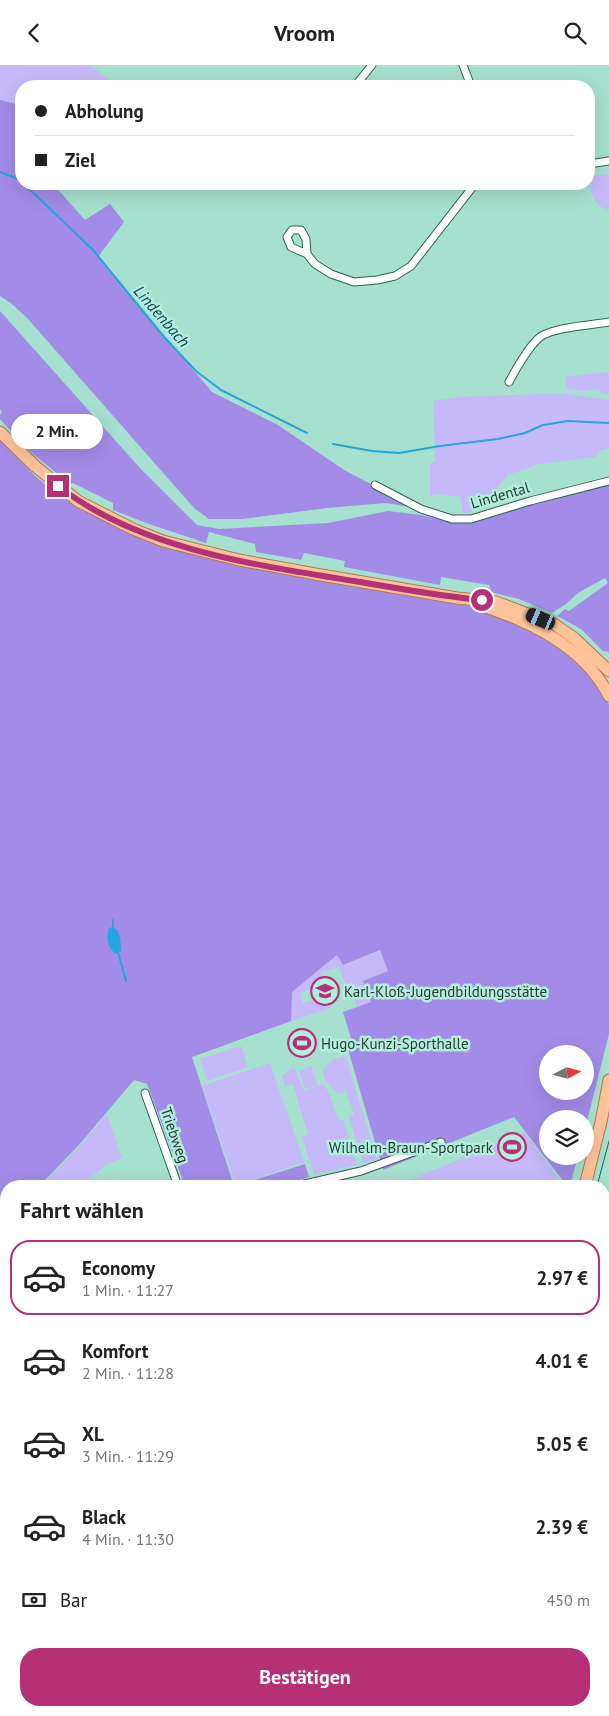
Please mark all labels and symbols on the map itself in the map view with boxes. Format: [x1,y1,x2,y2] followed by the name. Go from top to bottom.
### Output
[130,281,194,351] water label: Lindenbach
[12,413,104,449] callout: 2 Min.
[47,475,69,497] route end
[468,477,532,513] street label: Lindental
[471,589,493,611] route start
[524,606,557,632] car
[310,976,340,1006] school or university icon: Karl-Kloß-Jugendbildungsstätte
[344,982,547,1001] place label: Karl-Kloß-Jugendbildungsstätte
[287,1028,317,1058] sports icon: Hugo-Kunzi-Sporthalle
[321,1034,469,1053] place label: Hugo-Kunzi-Sporthalle
[539,1045,594,1100] north arrow
[157,1105,193,1165] street label: Triebweg
[497,1132,527,1162] sports icon: Wilhelm-Braun-Sportpark
[329,1138,494,1157] place label: Wilhelm-Braun-Sportpark

